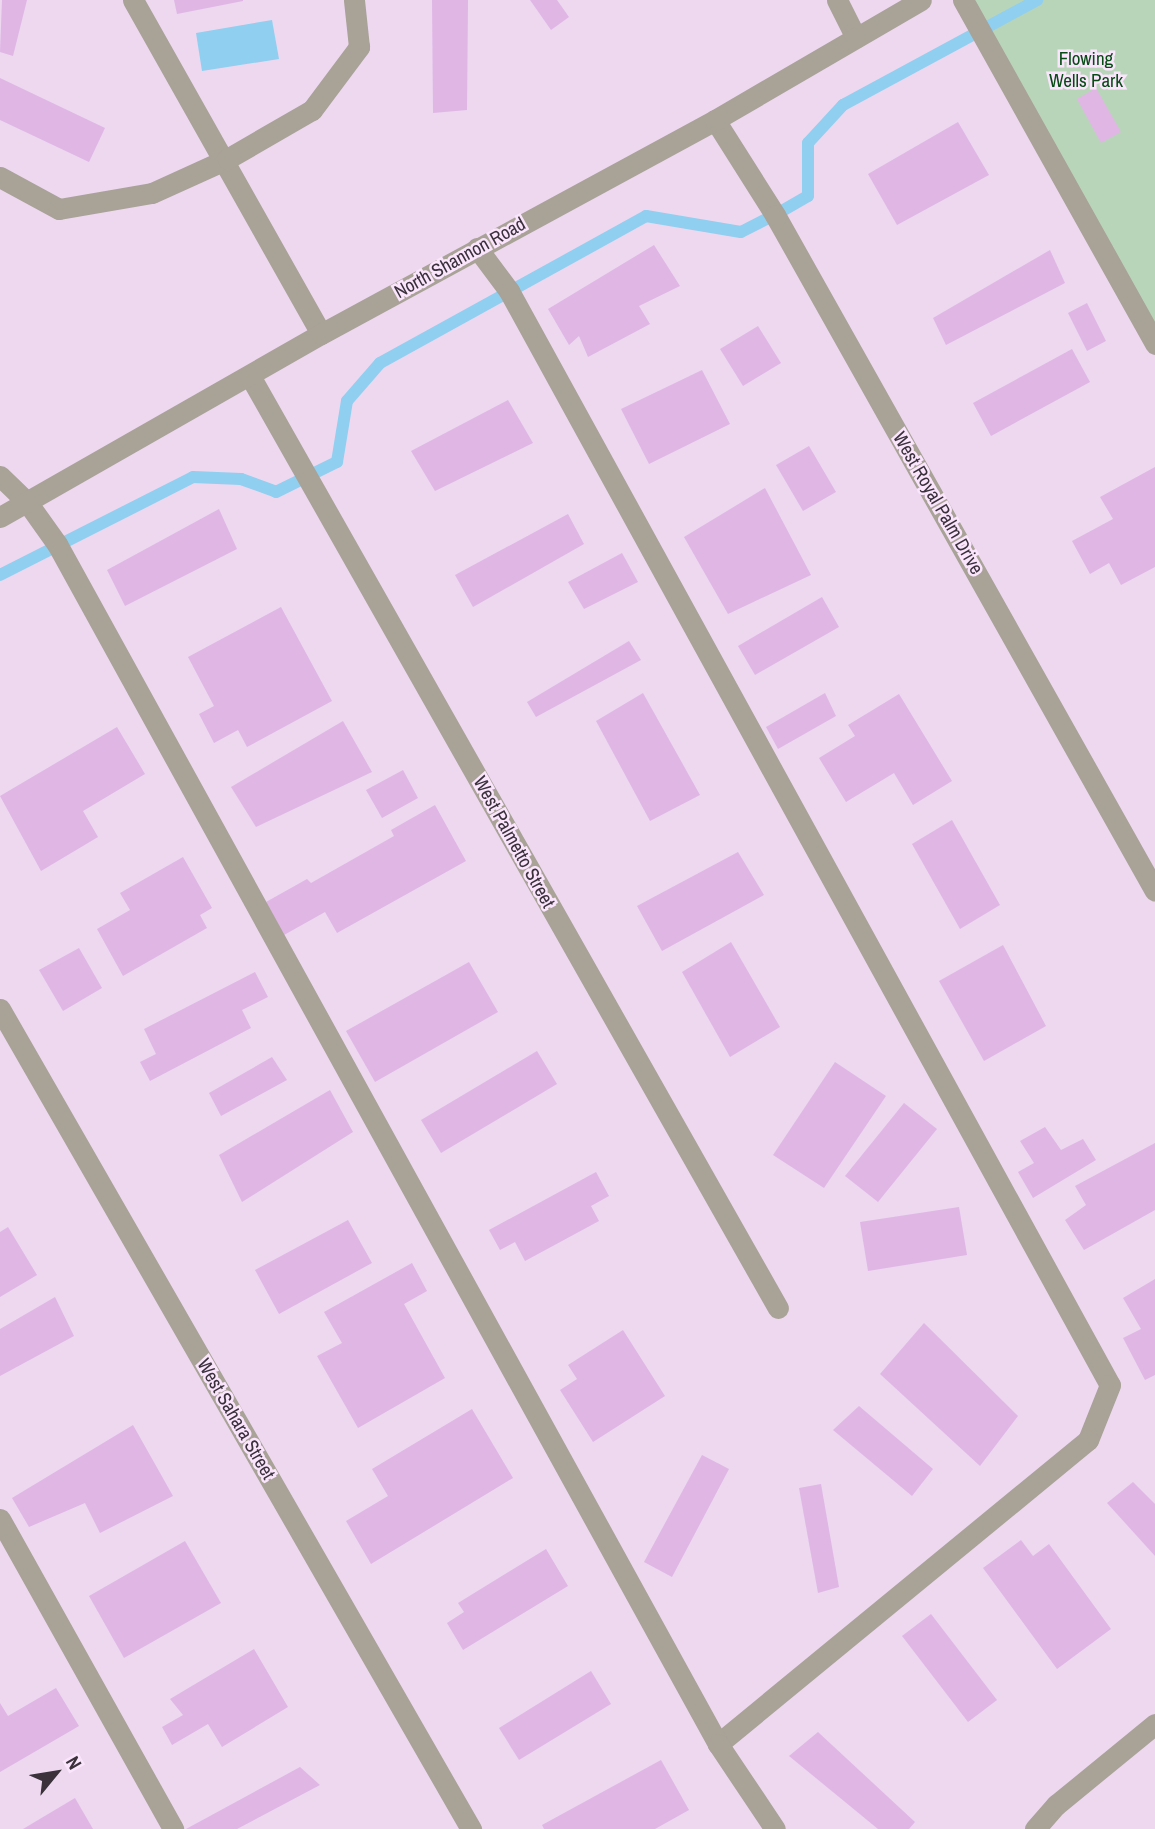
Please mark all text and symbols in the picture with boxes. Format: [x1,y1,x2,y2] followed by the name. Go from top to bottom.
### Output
[1049,48,1123,92] park label: Flowing Wells Park
[390,213,530,303] street label: North Shannon Road
[888,428,988,578] street label: West Royal Palm Drive
[468,772,560,912] street label: West Palmetto Street
[192,1355,280,1483] street label: West Sahara Street
[21,1738,91,1808] north arrow
[60,1751,88,1774] text: N

